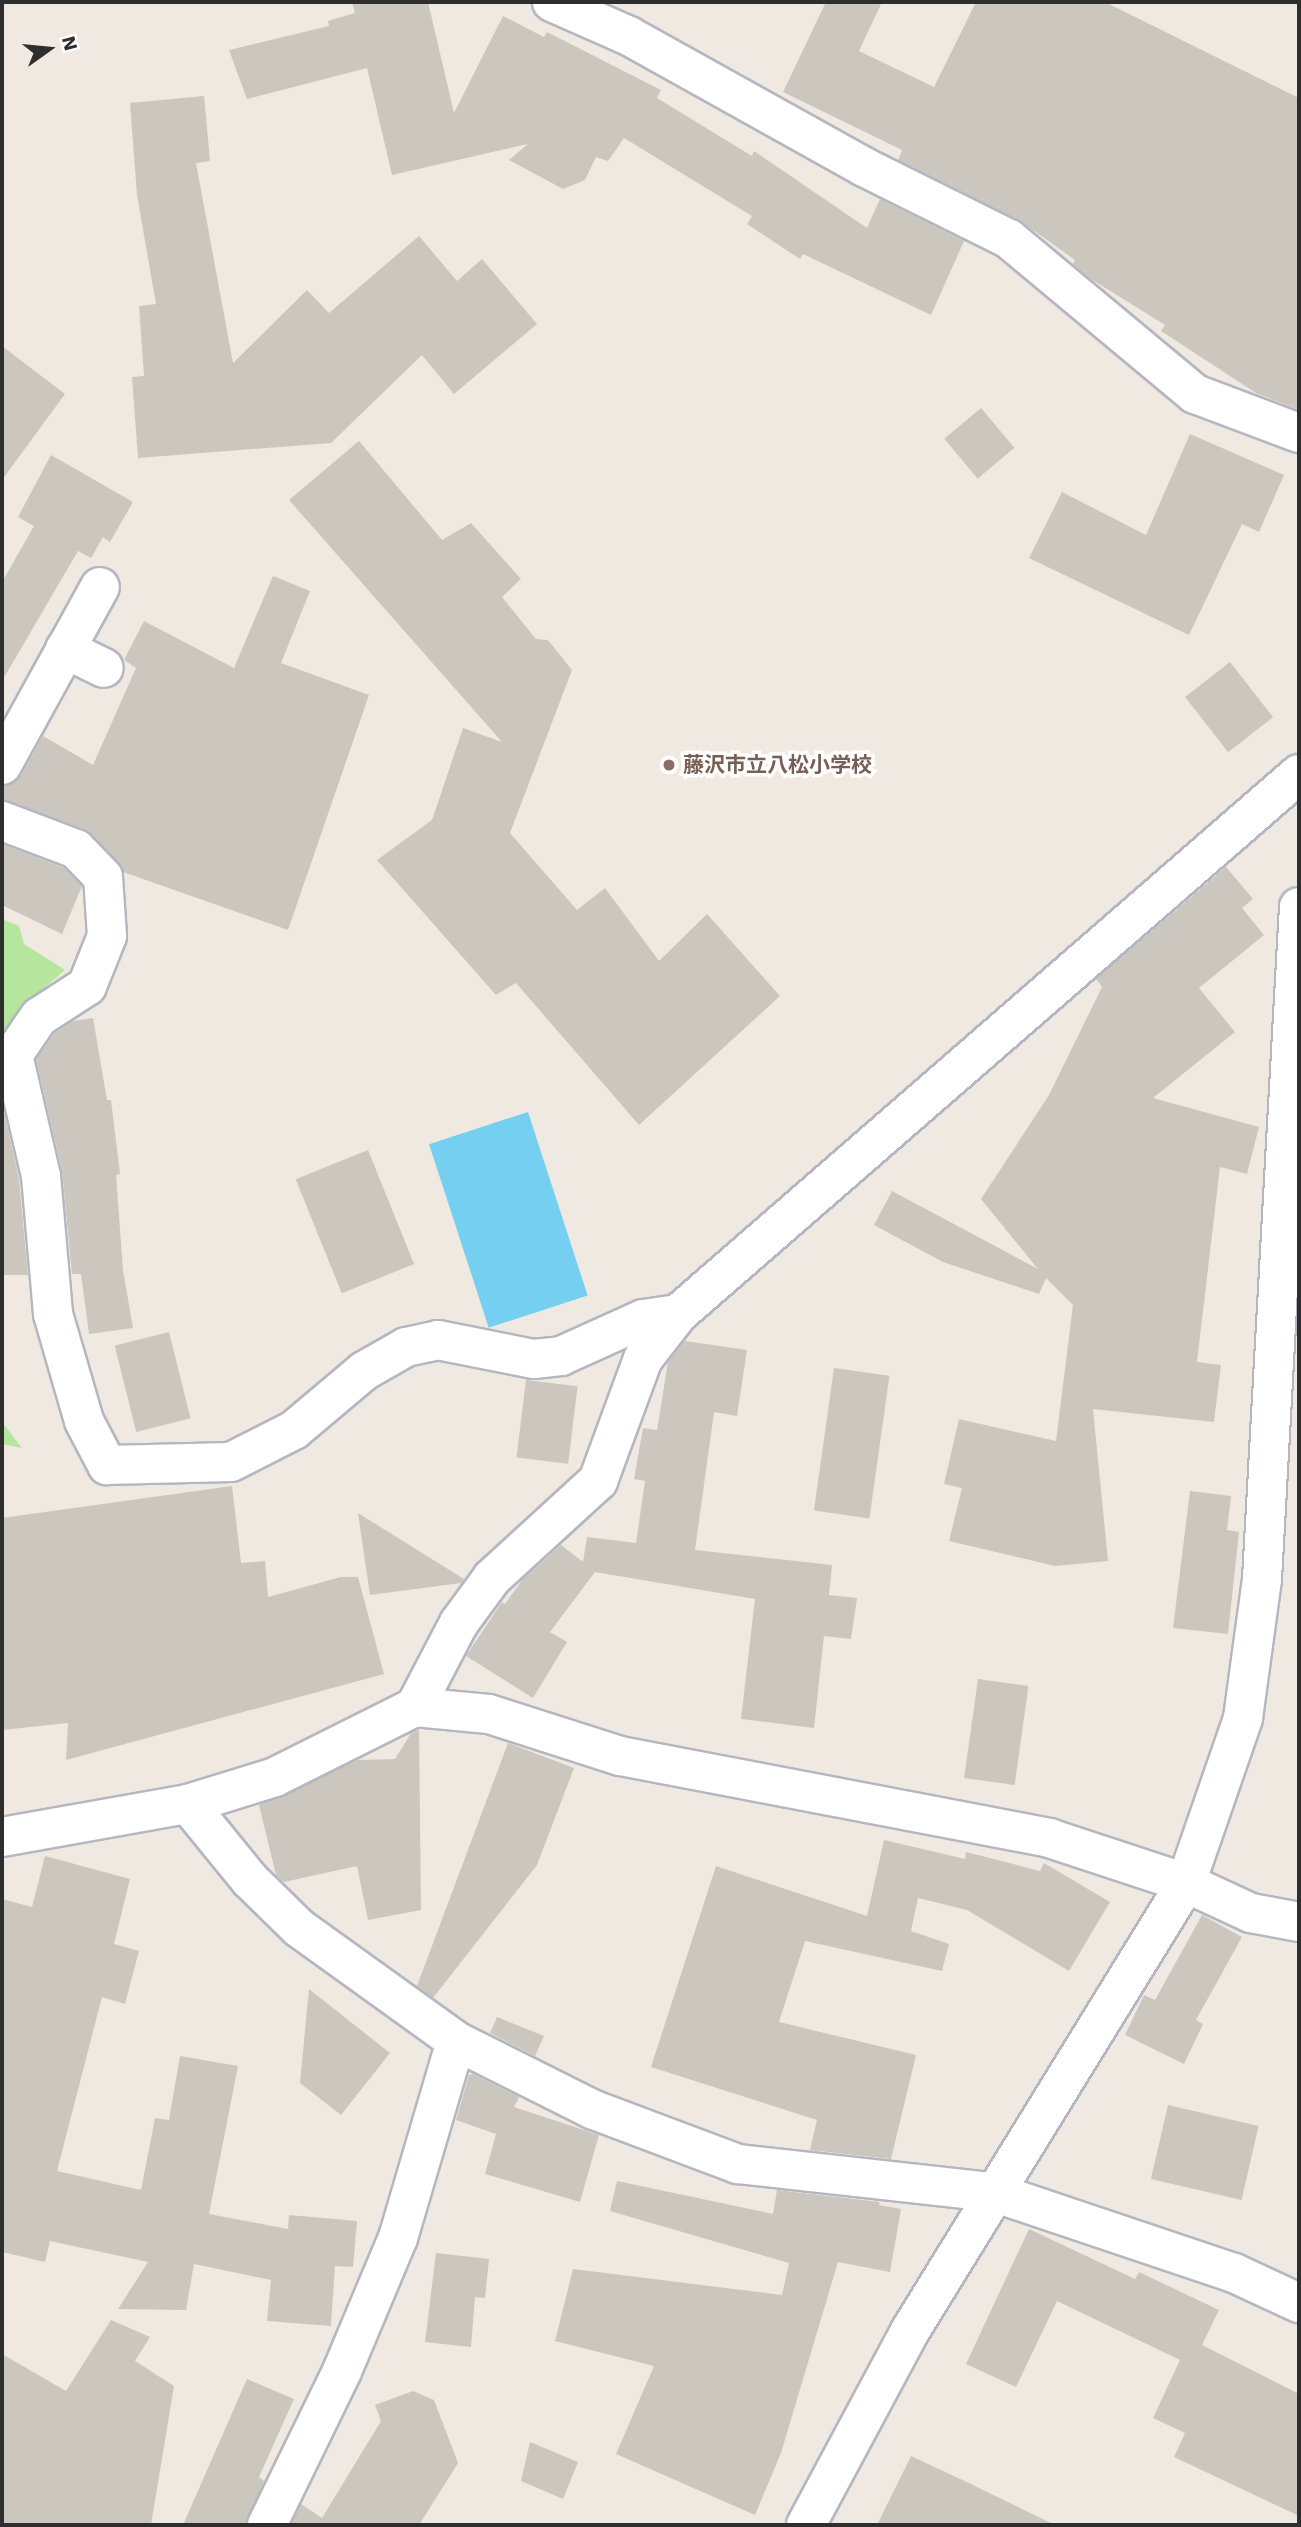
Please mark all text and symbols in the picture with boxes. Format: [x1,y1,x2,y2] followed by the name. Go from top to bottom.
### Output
[14,14,84,84] north arrow
[57,34,83,53] text: N
[683,752,872,778] place label: 藤沢市立八松小学校
[661,757,677,773] marker: 藤沢市立八松小学校

